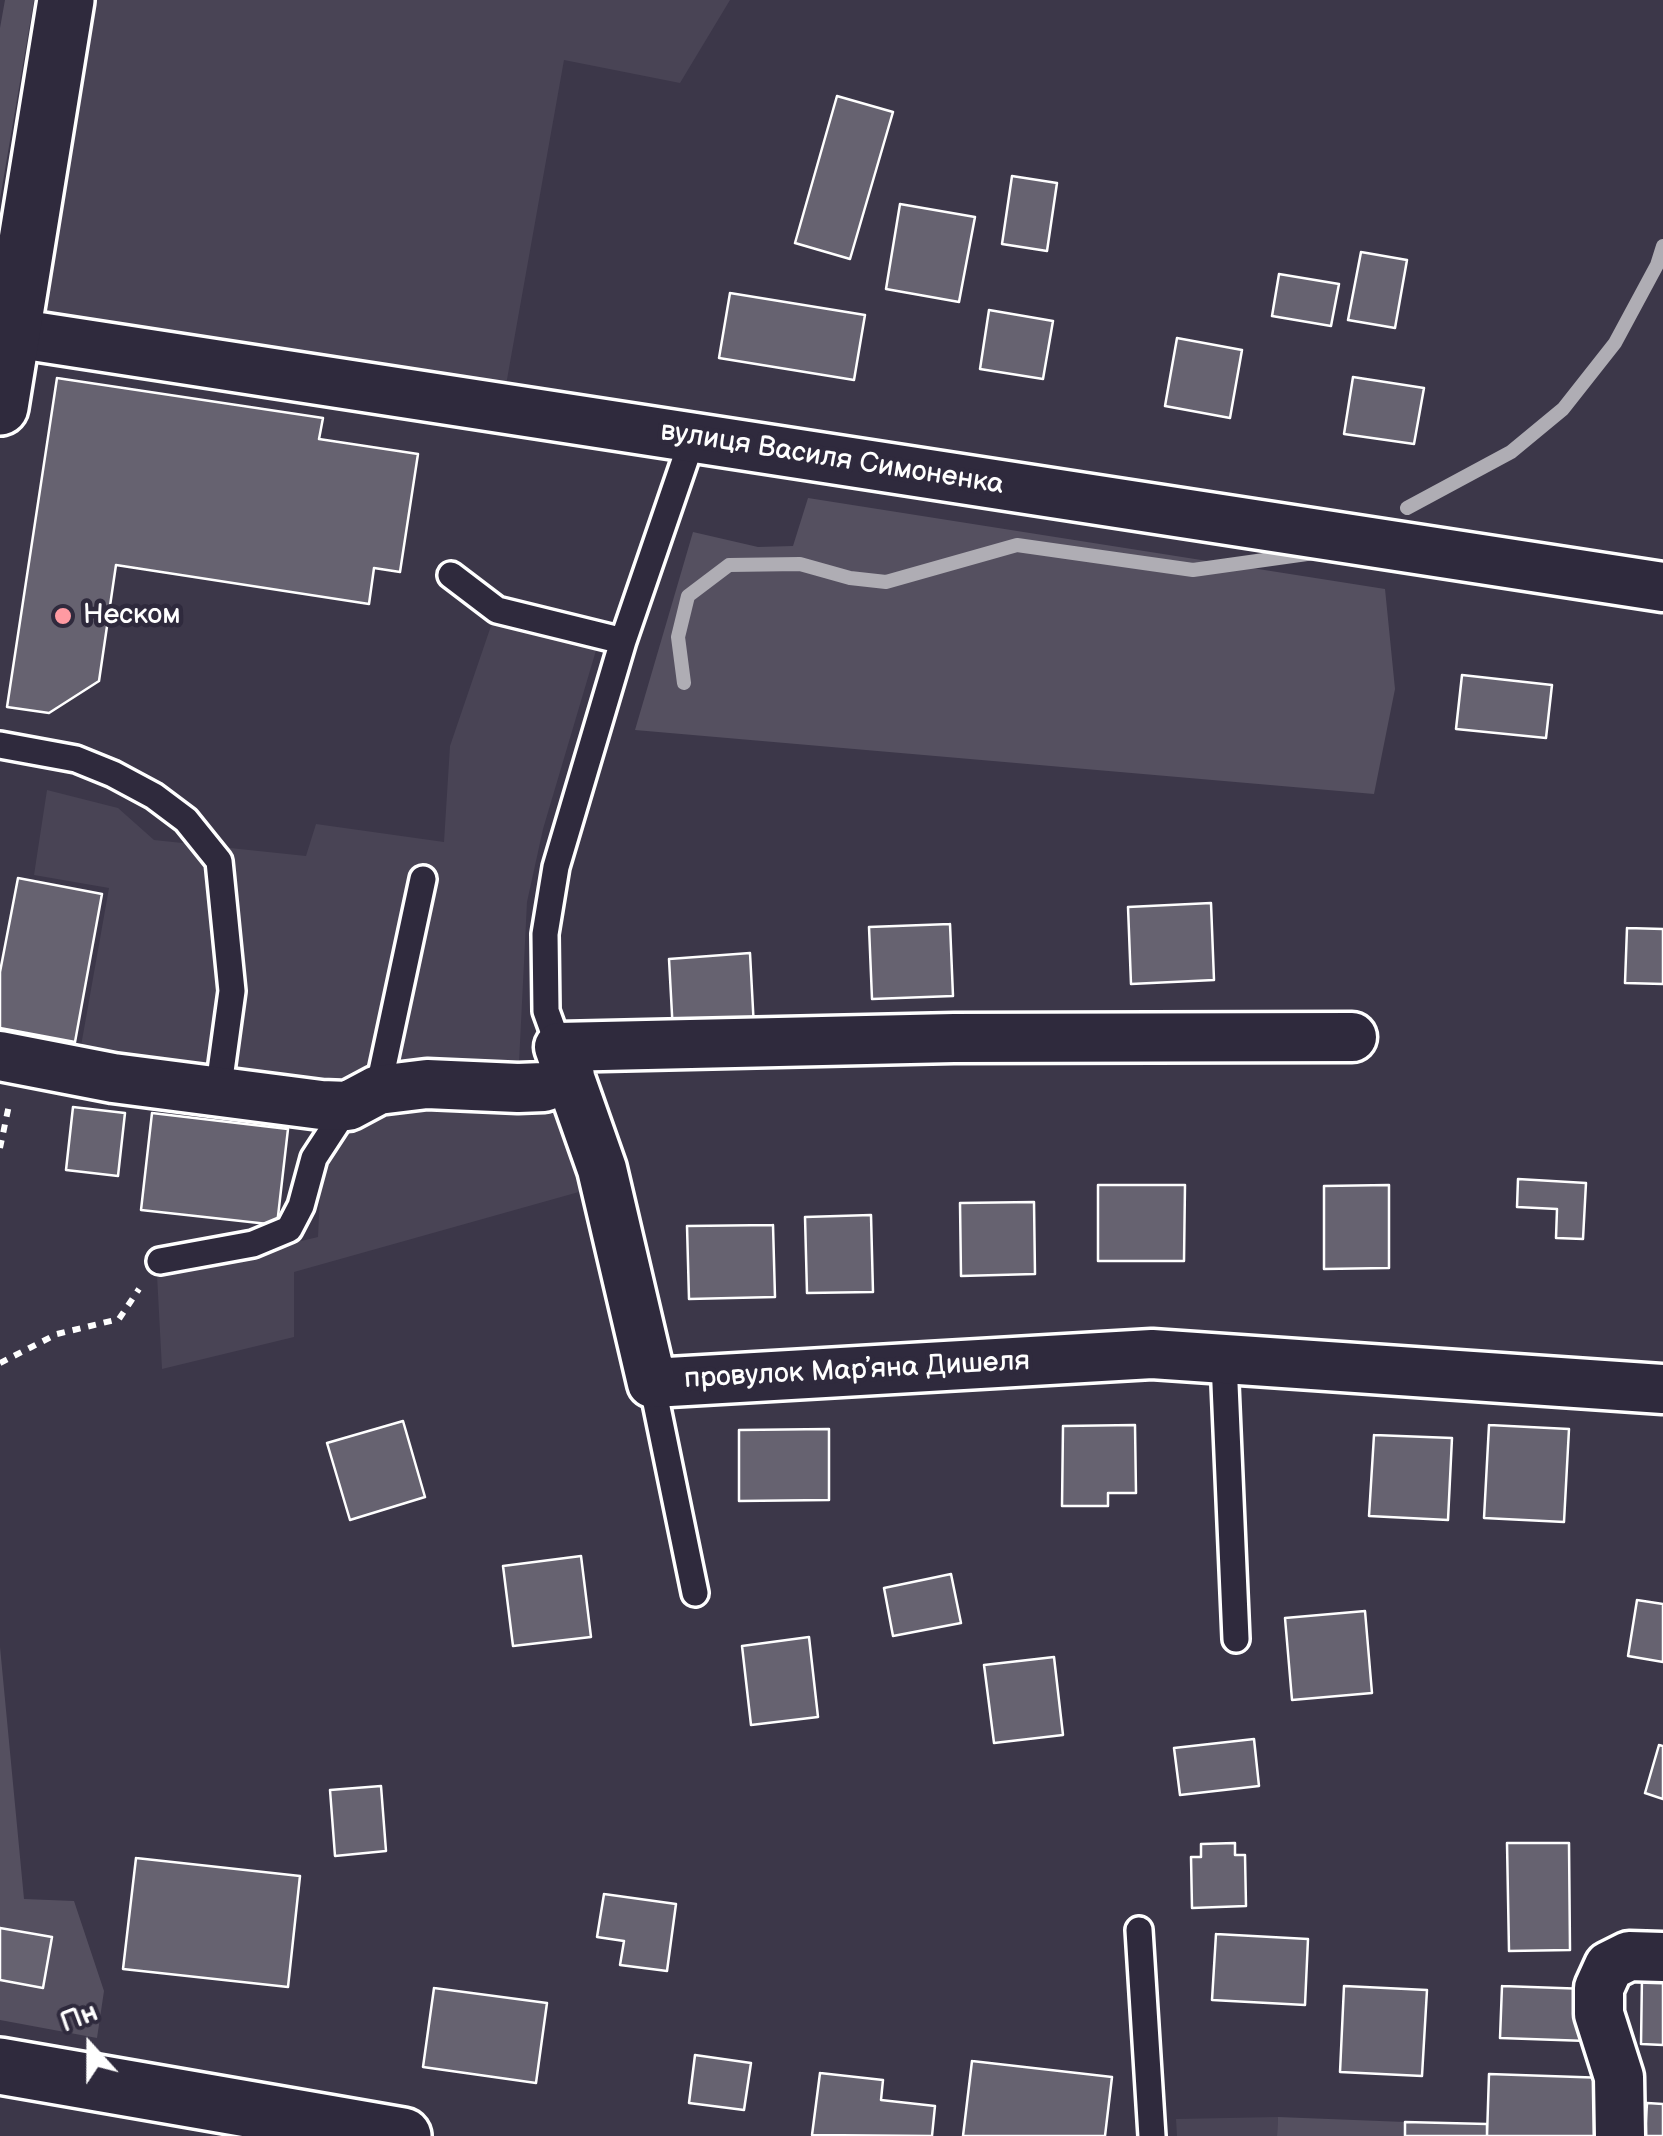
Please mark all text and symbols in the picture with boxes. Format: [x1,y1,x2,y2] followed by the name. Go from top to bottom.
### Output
[658,415,1006,503] street label: вулиця Василя Симоненка
[83,599,181,633] place label: Неском
[52,605,74,627] marker: Неском
[683,1345,1031,1397] street label: провулок Марʼяна Дишеля
[56,1995,102,2040] text: Пн
[40,1996,140,2096] north arrow

